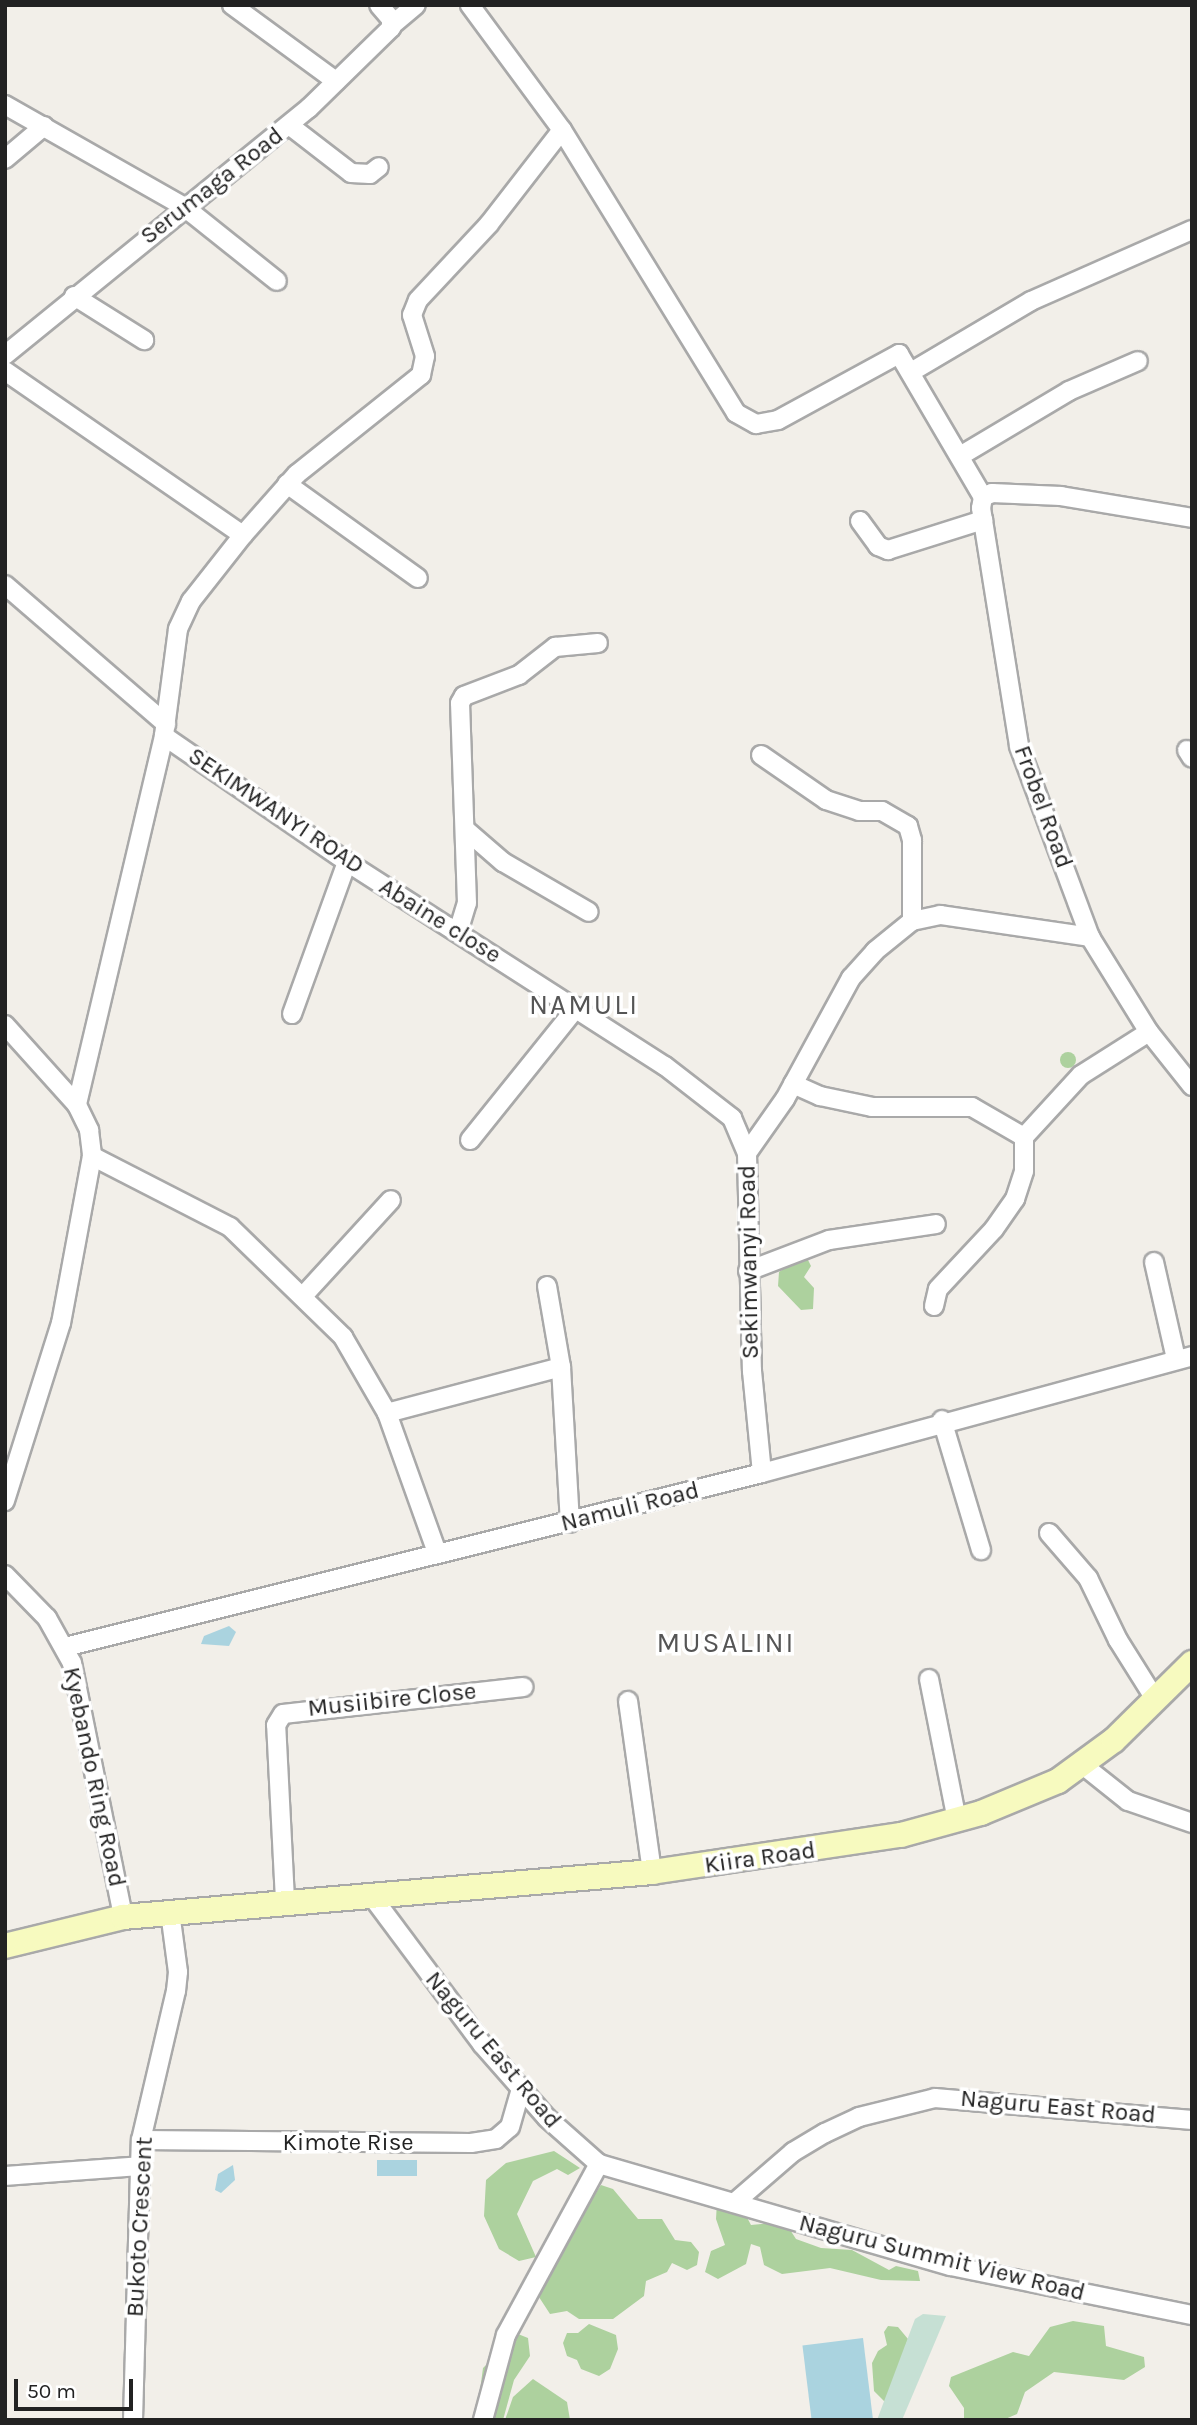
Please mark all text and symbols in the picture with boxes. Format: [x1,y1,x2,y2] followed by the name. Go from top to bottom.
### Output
[135,121,289,251] street label: Serumaga Road
[183,741,369,881] street label: SEKIMWANYI ROAD
[1007,742,1079,872] street label: Frobel Road
[374,872,506,970] street label: Abaine close
[530,988,638,1022] district label: NAMULI
[733,1165,765,1359] street label: Sekimwanyi Road
[558,1476,702,1538] street label: Namuli Road
[658,1626,794,1660] district label: MUSALINI
[57,1665,131,1889] street label: Kyebando Ring Road
[306,1677,478,1723] street label: Musiibire Close
[703,1836,817,1880] street label: Kiira Road
[419,1966,567,2134] street label: Naguru East Road
[959,2084,1157,2130] street label: Naguru East Road
[282,2129,414,2157] street label: Kimote Rise
[121,2136,159,2318] street label: Bukoto Crescent
[796,2208,1088,2308] street label: Naguru Summit View Road
[18,2366,136,2410] scale bar
[27,2379,76,2403] text: 50 m

